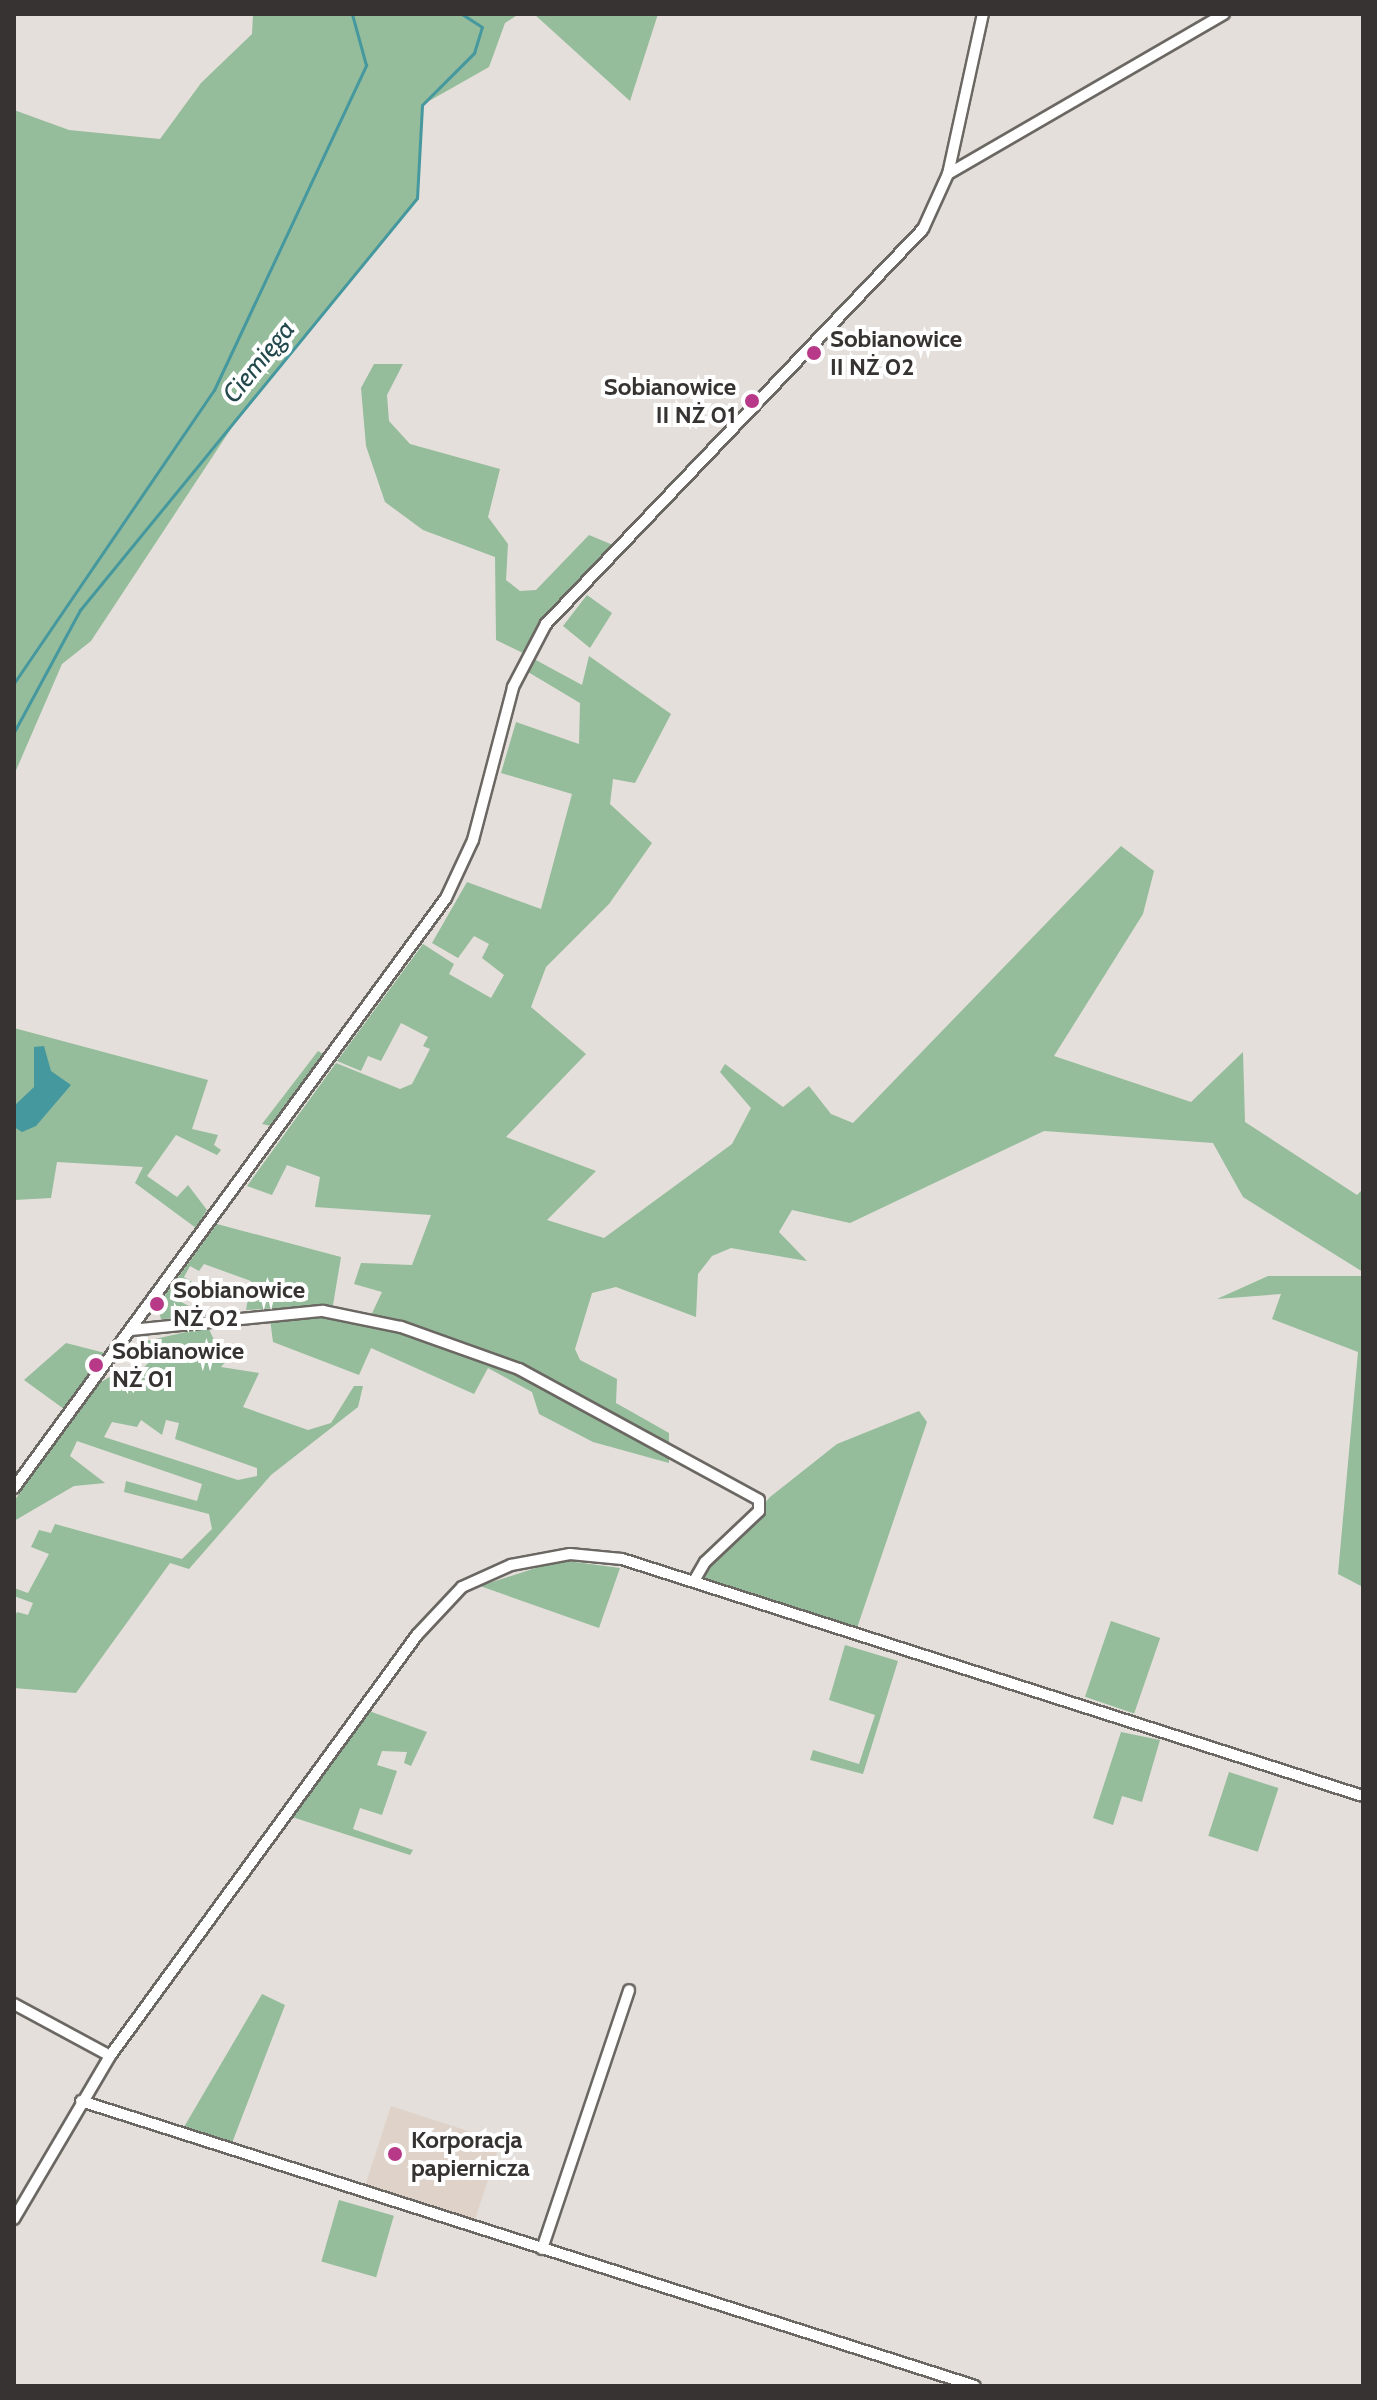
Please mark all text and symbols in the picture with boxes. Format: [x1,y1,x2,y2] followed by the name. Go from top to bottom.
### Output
[216,314,302,410] water label: Ciemięga
[830,325,962,381] place label: Sobianowice II NŻ 02
[805,344,823,362] marker: Sobianowice II NŻ 02
[604,373,736,429] place label: Sobianowice II NŻ 01
[743,392,761,410] marker: Sobianowice II NŻ 01
[173,1276,305,1332] place label: Sobianowice NŻ 02
[148,1295,166,1313] marker: Sobianowice NŻ 02
[112,1337,244,1393] place label: Sobianowice NŻ 01
[87,1356,105,1374] marker: Sobianowice NŻ 01
[411,2126,530,2182] place label: Korporacja papiernicza
[386,2145,404,2163] marker: Korporacja papiernicza

